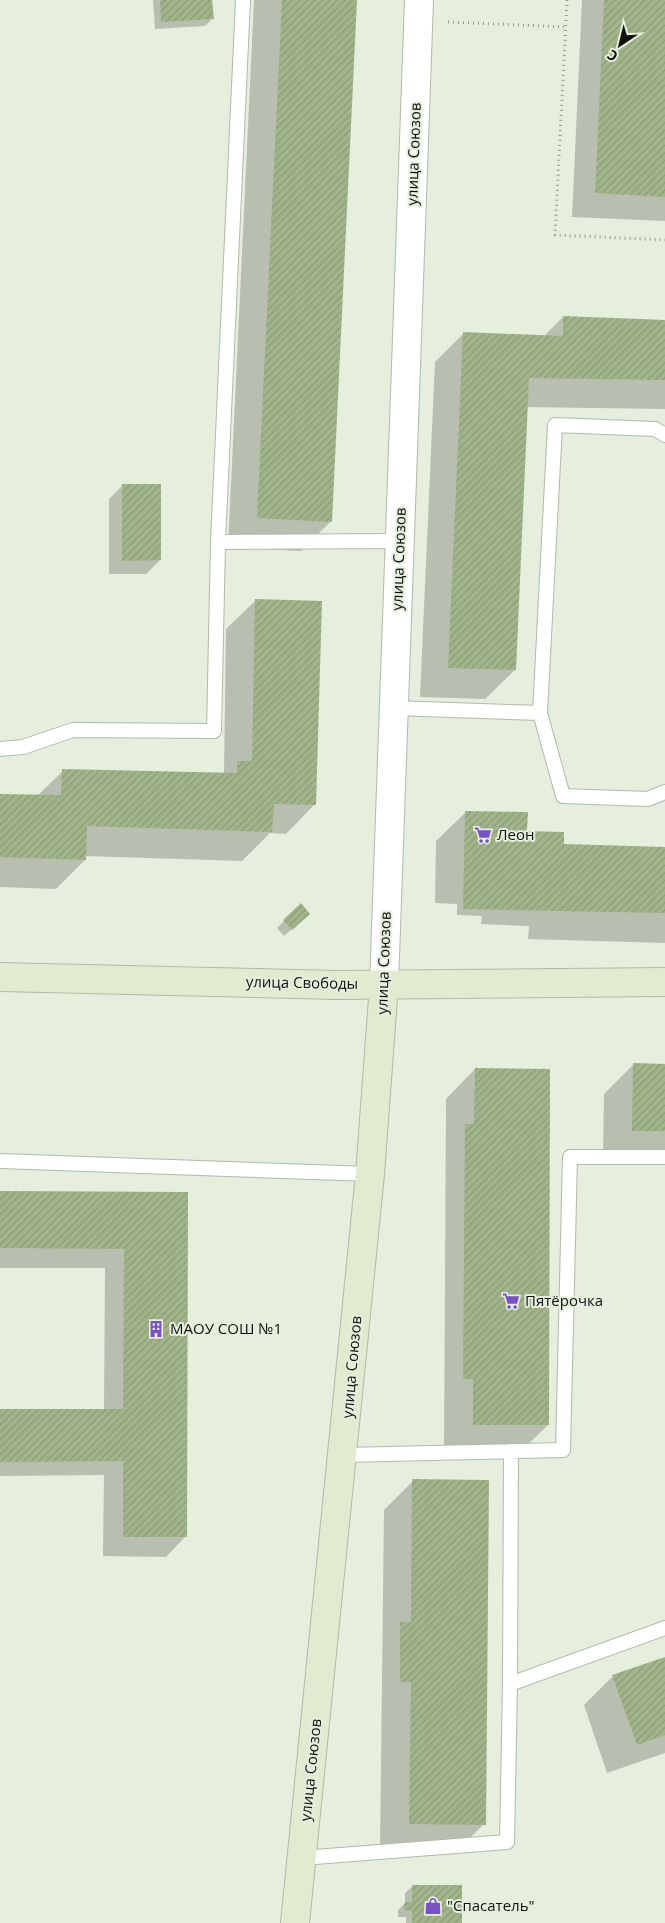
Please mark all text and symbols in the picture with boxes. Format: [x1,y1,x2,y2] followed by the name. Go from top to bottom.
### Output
[595,20,645,70] north arrow
[603,46,621,66] text: С
[401,102,425,206] street label: улица Союзов
[386,507,410,611] street label: улица Союзов
[497,824,535,844] place label: Леон
[473,825,493,845] supermarket icon: Леон
[371,911,395,1015] street label: улица Союзов
[246,971,358,993] street label: улица Свободы
[525,1290,603,1310] place label: Пятёрочка
[501,1291,521,1311] supermarket icon: Пятёрочка
[337,1315,365,1419] street label: улица Союзов
[170,1318,282,1338] place label: МАОУ СОШ №1
[146,1319,166,1339] building icon: МАОУ СОШ №1
[295,1718,325,1822] street label: улица Союзов
[447,1895,534,1915] place label: "Спасатель"
[423,1896,443,1916] shop icon: "Спасатель"

